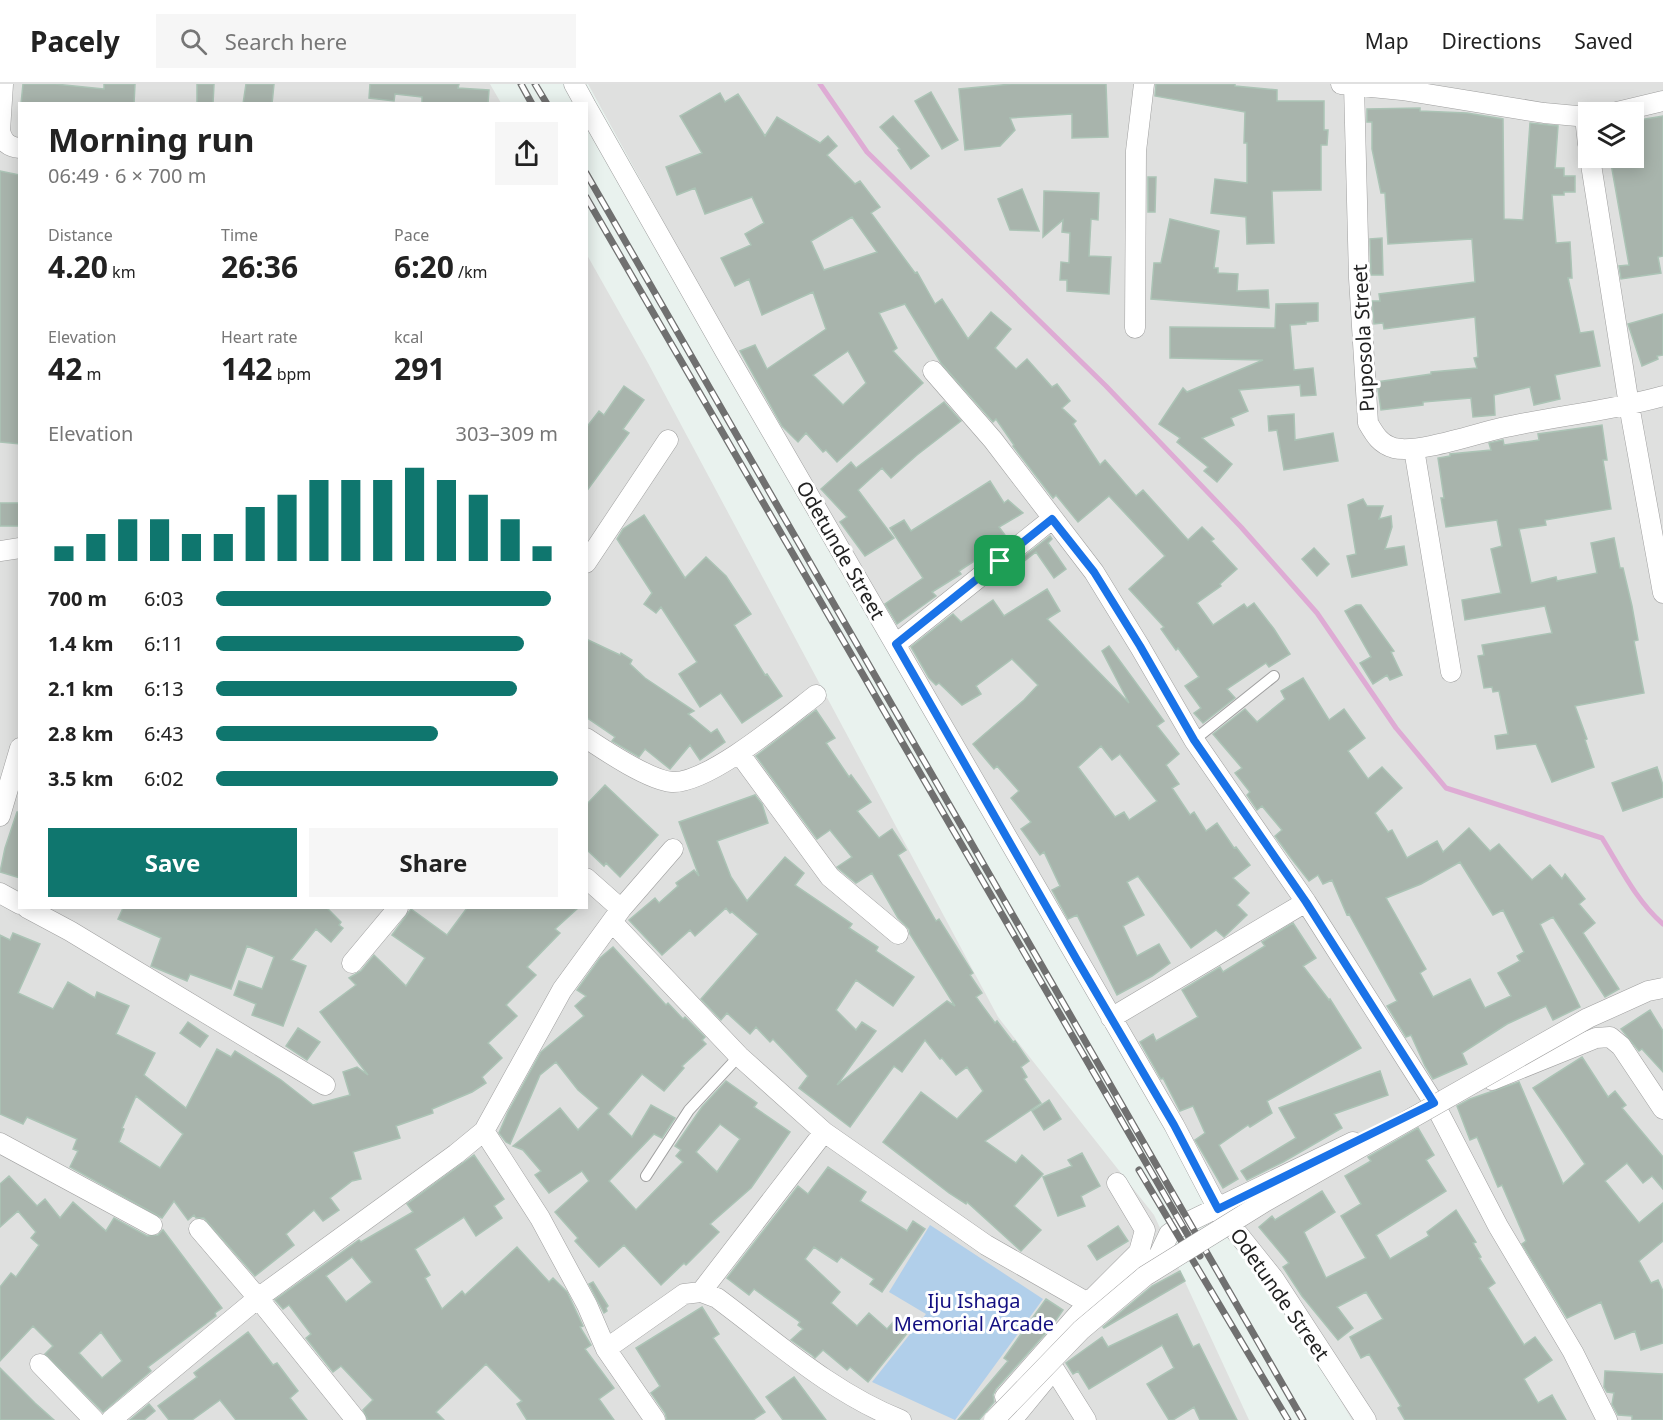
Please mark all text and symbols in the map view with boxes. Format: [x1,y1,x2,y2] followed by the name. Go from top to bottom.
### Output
[156,14,576,68] search box
[30,22,120,60] text: Pacely
[177,25,210,58] icon: search
[225,26,347,56] text: Search here
[1365,27,1409,55] text: Map
[1442,27,1541,55] text: Directions
[1574,27,1633,55] text: Saved
[1578,102,1644,168] map controls
[1578,102,1644,168] button: layers
[48,117,254,162] text: Morning run
[495,122,558,185] button: share
[48,162,206,189] text: 06:49 · 6 × 700 m
[48,224,113,246] text: Distance
[221,224,258,246] text: Time
[394,224,429,246] text: Pace
[48,246,108,287] text: 4.20
[221,246,298,287] text: 26:36
[394,246,454,287] text: 6:20
[108,261,136,283] text: km
[454,261,488,283] text: /km
[1346,263,1380,413] street label: Puposola Street
[48,326,116,348] text: Elevation
[221,326,297,348] text: Heart rate
[394,326,423,348] text: kcal
[48,348,82,389] text: 42
[221,348,272,389] text: 142
[394,348,445,389] text: 291
[82,363,101,385] text: m
[272,363,311,385] text: bpm
[48,420,133,447] text: Elevation
[455,420,558,447] text: 303–309 m
[790,476,892,624] street label: Odetunde Street
[974,535,1025,586] pin
[983,544,1016,577] icon: arrive
[48,585,107,612] text: 700 m
[144,585,184,612] text: 6:03
[48,630,114,657] text: 1.4 km
[144,630,184,657] text: 6:11
[48,675,114,702] text: 2.1 km
[144,675,184,702] text: 6:13
[48,720,114,747] text: 2.8 km
[144,720,184,747] text: 6:43
[48,765,114,792] text: 3.5 km
[144,765,184,792] text: 6:02
[48,828,297,897] button: Save
[309,828,558,897] button: Share
[1224,1222,1336,1366] street label: Odetunde Street
[894,1287,1054,1337] park label: Iju Ishaga Memorial Arcade

